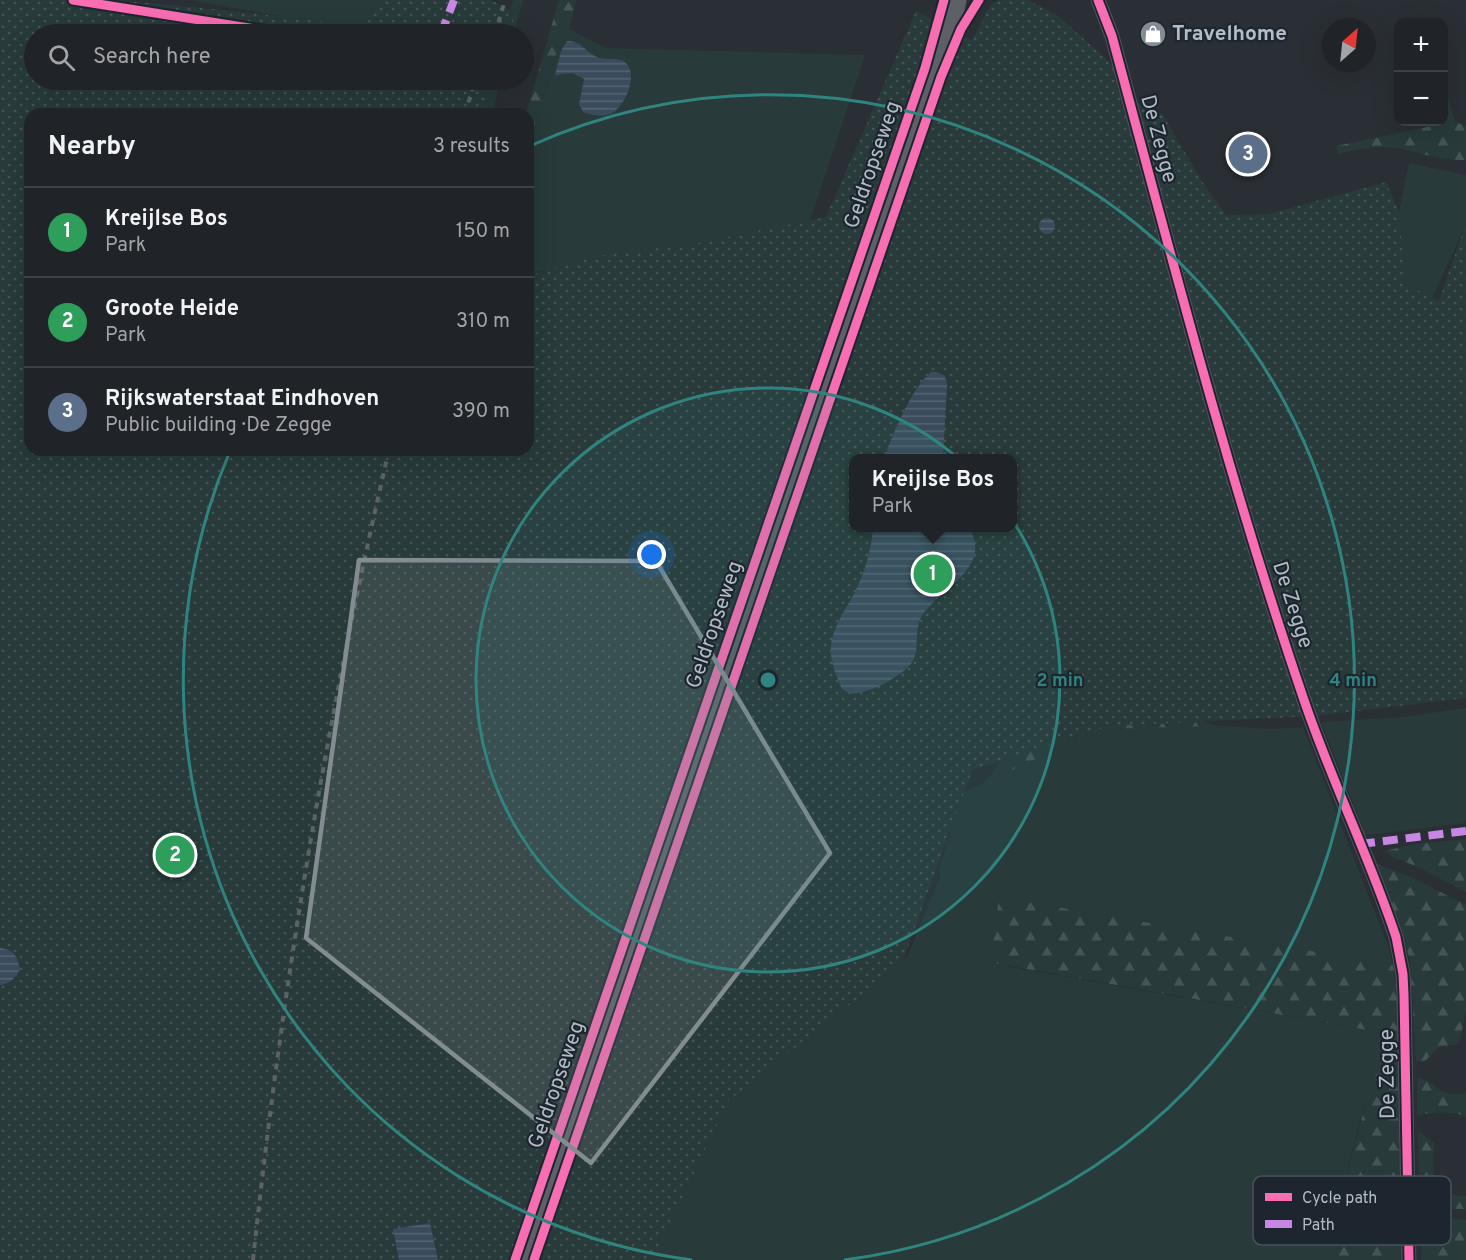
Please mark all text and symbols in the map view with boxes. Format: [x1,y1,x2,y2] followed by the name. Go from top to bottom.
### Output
[1322,18,1376,72] north arrow
[1394,18,1448,126] map controls
[1394,18,1448,72] button: +
[1138,19,1168,49] shop icon: Travelhome
[1172,21,1287,48] place label: Travelhome
[24,24,534,90] search box
[45,41,78,74] icon: search
[93,44,211,71] text: Search here
[1394,72,1448,126] button: −
[1133,92,1183,186] street label: De Zegge
[839,98,907,232] street label: Geldropseweg
[48,131,136,164] text: Nearby
[1228,132,1268,176] pin: 3
[433,134,510,160] text: 3 results
[105,206,228,233] text: Kreijlse Bos
[64,219,72,245] text: 1
[456,219,510,245] text: 150 m
[105,233,146,259] text: Park
[105,296,239,323] text: Groote Heide
[61,309,74,335] text: 2
[456,309,510,335] text: 310 m
[105,323,146,349] text: Park
[105,386,379,413] text: Rijkswaterstaat Eindhoven
[62,399,74,425] text: 3
[452,399,510,425] text: 390 m
[105,413,332,439] text: Public building · De Zegge
[849,454,1017,532] popup
[872,467,994,494] text: Kreijlse Bos
[872,494,913,520] text: Park
[637,540,666,569] your location
[914,552,952,596] pin: 1
[681,558,749,692] street label: Geldropseweg
[1265,558,1319,652] street label: De Zegge
[758,670,778,690] centre of rings
[1036,670,1084,693] text: 2 min
[1329,670,1377,693] text: 4 min
[156,832,195,878] pin: 2
[523,1018,591,1152] street label: Geldropseweg
[1374,1029,1402,1119] street label: De Zegge
[1253,1176,1451,1245] legend
[1302,1189,1377,1209] text: Cycle path
[1302,1216,1335,1236] text: Path

